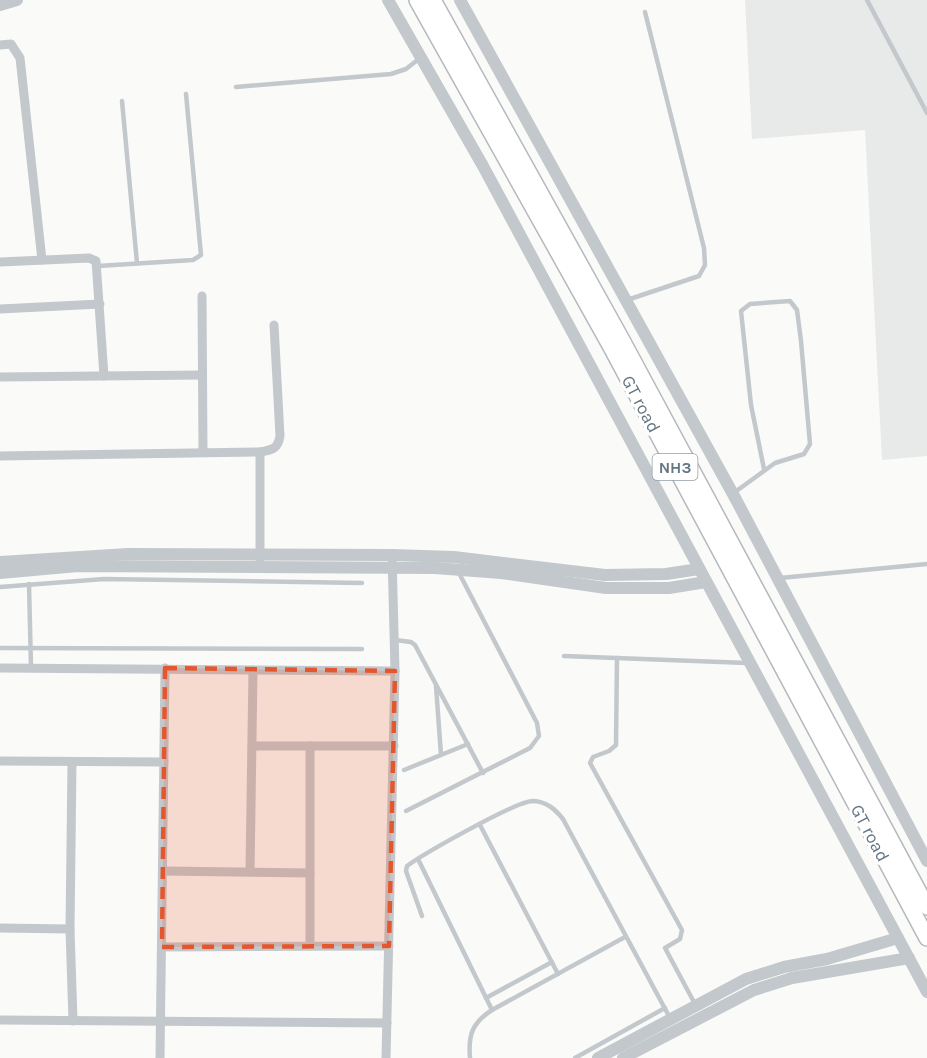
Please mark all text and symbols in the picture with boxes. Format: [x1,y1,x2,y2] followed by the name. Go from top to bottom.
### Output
[617,372,665,436] street label: GT road
[652,454,698,480] road number: NH3
[846,801,894,865] street label: GT road

